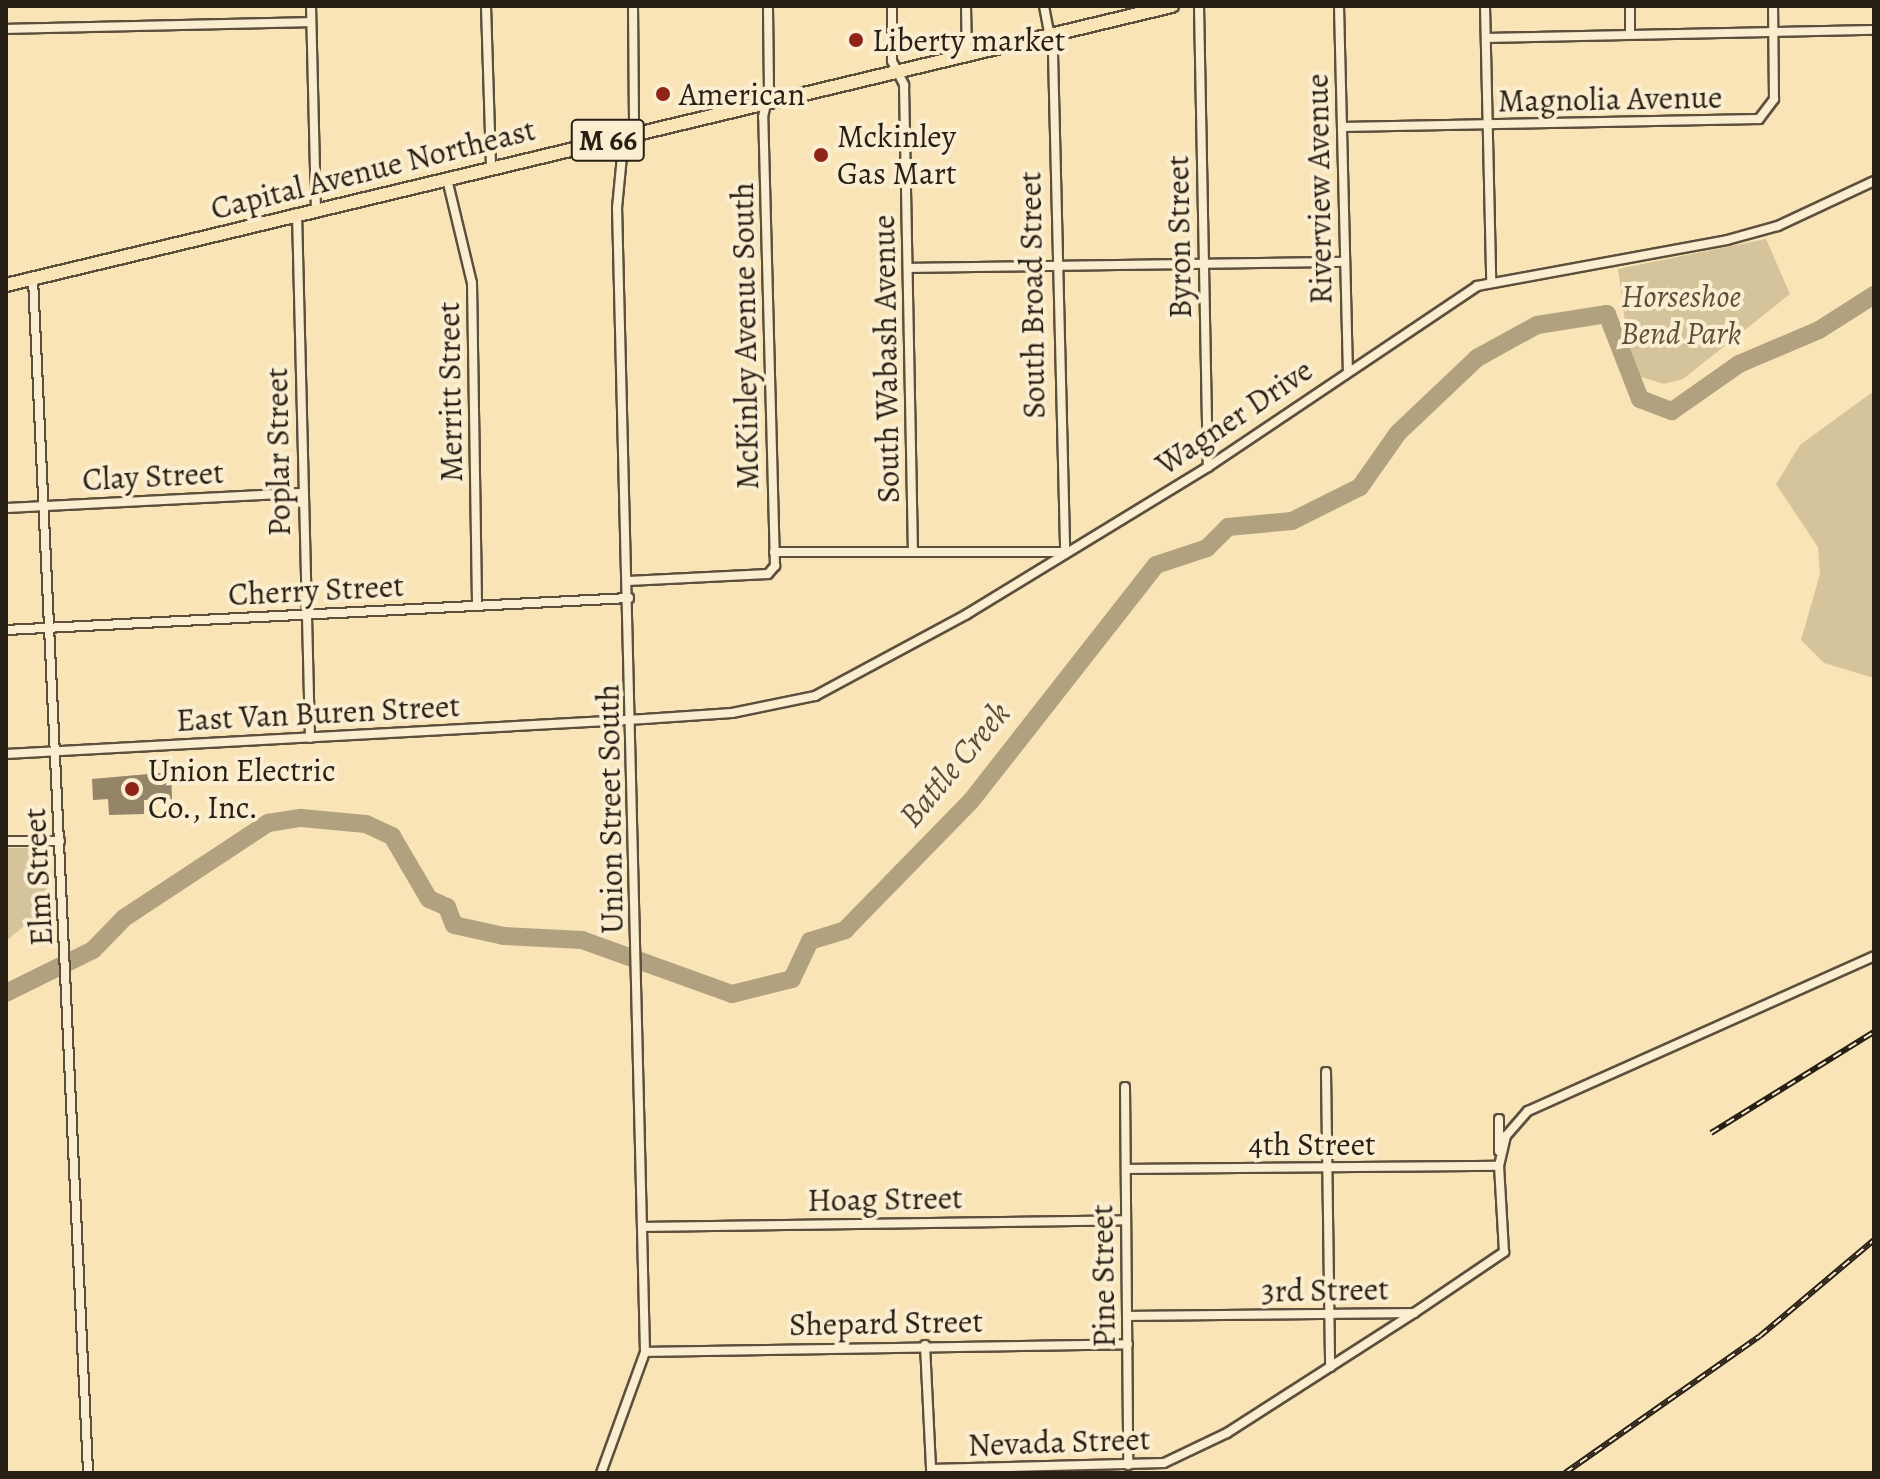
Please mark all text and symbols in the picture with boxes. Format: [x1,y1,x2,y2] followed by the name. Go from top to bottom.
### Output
[872,21,1065,59] place label: Liberty market
[847,31,865,49] marker: Liberty market
[1298,73,1340,305] street label: Riverview Avenue
[679,75,805,113] place label: American
[1497,78,1723,120] street label: Magnolia Avenue
[654,85,672,103] marker: American
[207,110,539,228] street label: Capital Avenue Northeast
[570,114,646,166] road number: M 66
[837,118,957,193] place label: Mckinley Gas Mart
[812,146,830,164] marker: Mckinley Gas Mart
[1158,155,1200,319] street label: Byron Street
[1011,171,1053,419] street label: South Broad Street
[723,182,767,490] street label: McKinley Avenue South
[864,214,908,504] street label: South Wabash Avenue
[1620,278,1742,353] park label: Horseshoe Bend Park
[429,301,471,483] street label: Merritt Street
[1148,351,1320,483] street label: Wagner Drive
[257,367,299,537] street label: Poplar Street
[81,453,225,499] street label: Clay Street
[227,566,405,614] street label: Cherry Street
[589,684,631,934] street label: Union Street South
[175,686,461,740] street label: East Van Buren Street
[890,693,1018,835] water label: Battle Creek
[148,752,336,827] place label: Union Electric Co., Inc.
[123,780,141,798] marker: Union Electric Co., Inc.
[15,807,61,947] street label: Elm Street
[1248,1125,1376,1163] street label: 4th Street
[807,1178,963,1220] street label: Hoag Street
[1083,1204,1123,1348] street label: Pine Street
[1261,1270,1389,1310] street label: 3rd Street
[789,1302,983,1344] street label: Shepard Street
[967,1420,1151,1464] street label: Nevada Street

